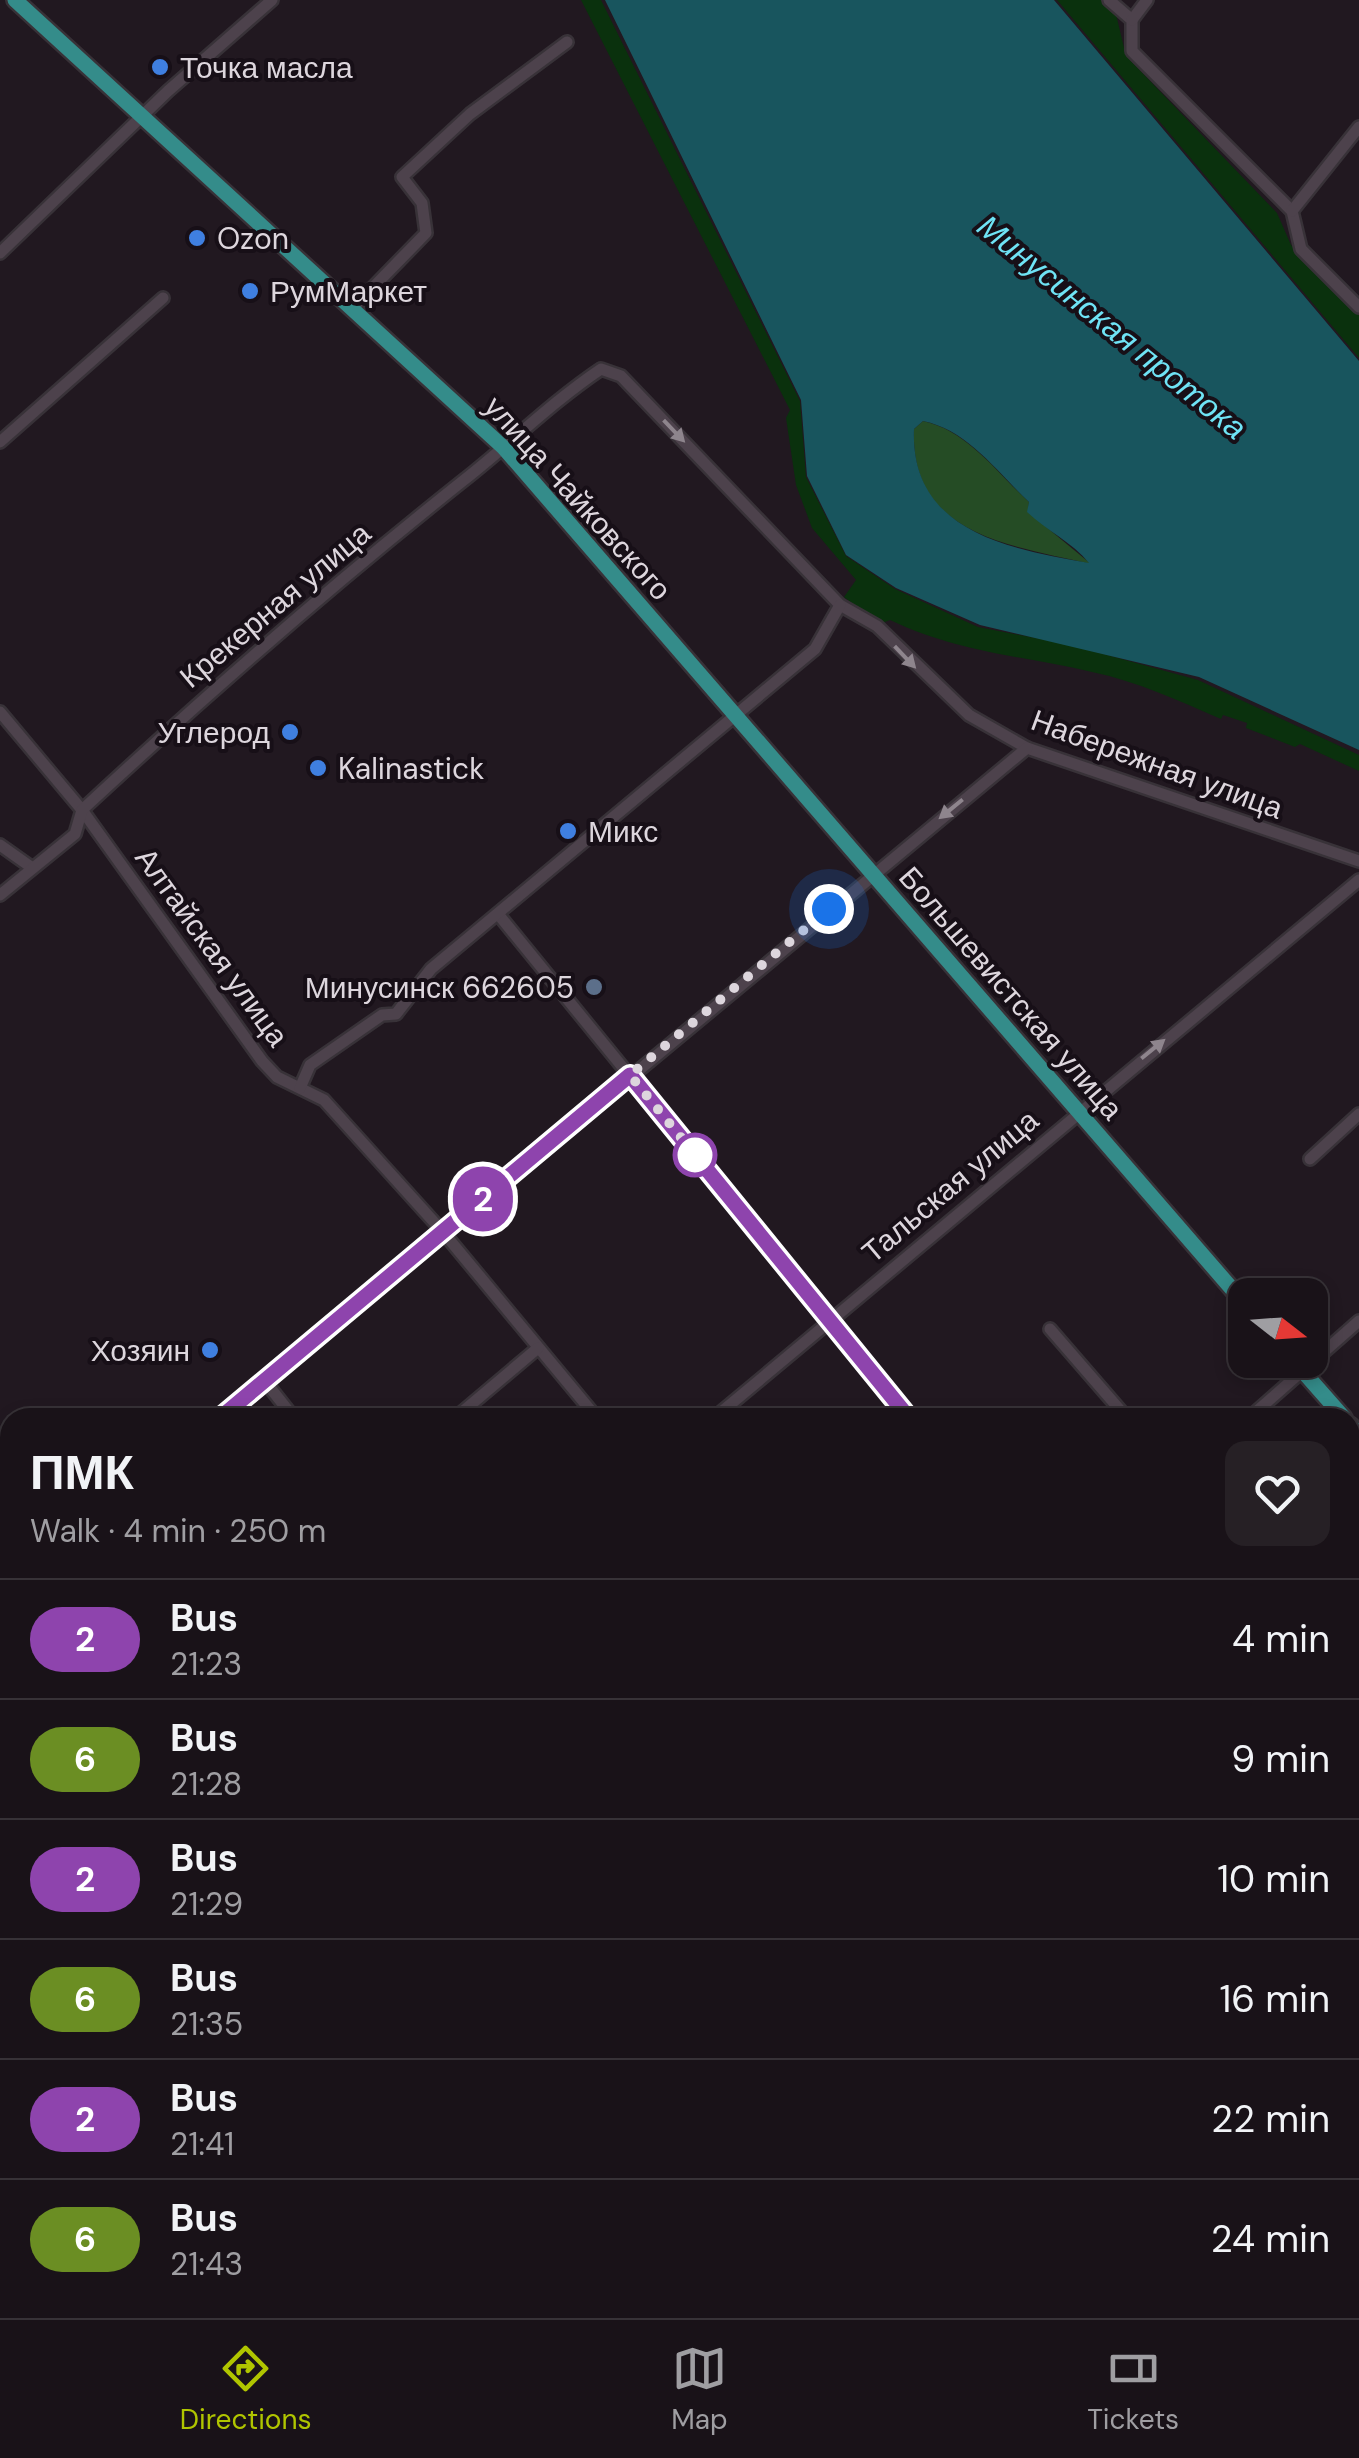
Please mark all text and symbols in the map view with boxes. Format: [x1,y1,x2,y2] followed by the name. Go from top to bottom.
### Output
[180,48,353,87] place label: Точка масла
[149,56,171,78] marker: Точка масла
[969,205,1255,449] water label: Минусинская протока
[217,219,289,258] place label: Ozon
[186,227,208,249] marker: Ozon
[270,272,427,311] place label: РумМаркет
[239,280,261,302] marker: РумМаркет
[476,388,680,608] street label: улица Чайковского
[662,419,685,443] one-way arrow
[171,513,379,696] street label: Крекерная улица
[893,644,916,668] one-way arrow
[1026,700,1288,828] street label: Набережная улица
[158,713,270,752] place label: Углерод
[279,721,301,743] marker: Углерод
[338,749,484,788] place label: Kalinastick
[307,757,329,779] marker: Kalinastick
[939,798,964,819] one-way arrow
[588,812,658,851] place label: Микс
[557,820,579,842] marker: Микс
[127,840,297,1054] street label: Алтайская улица
[890,858,1132,1128] street label: Большевистская улица
[804,884,854,934] your location
[305,968,574,1007] place label: Минусинск 662605
[583,976,605,998] marker: Минусинск 662605
[1141,1039,1166,1060] one-way arrow
[854,1100,1047,1271] street label: Тальская улица
[674,1134,716,1176] unlabelled marker
[450,1166,516,1232] line badge: 2
[473,1176,493,1222] text: 2
[1228,1278,1328,1378] north arrow
[1228,1278,1328,1378] map controls
[91,1331,190,1370] place label: Хозяин
[199,1339,221,1361] marker: Хозяин
[30,1441,134,1504] text: ПМК
[1225,1441,1330,1546] button: heart
[30,1510,326,1552] text: Walk · 4 min · 250 m
[170,1593,238,1643] text: Bus
[1232,1614,1330,1664] text: 4 min
[75,1616,95,1662] text: 2
[170,1643,242,1685] text: 21:23
[170,1713,238,1763] text: Bus
[1231,1734,1330,1784] text: 9 min
[74,1736,96,1782] text: 6
[170,1763,242,1805] text: 21:28
[170,1833,238,1883] text: Bus
[1217,1854,1330,1904] text: 10 min
[75,1856,95,1902] text: 2
[170,1883,243,1925] text: 21:29
[170,1953,238,2003] text: Bus
[1219,1974,1330,2024] text: 16 min
[74,1976,96,2022] text: 6
[170,2003,243,2045] text: 21:35
[170,2073,238,2123] text: Bus
[1211,2094,1330,2144] text: 22 min
[75,2096,95,2142] text: 2
[170,2123,234,2165] text: 21:41
[170,2193,238,2243] text: Bus
[1211,2214,1330,2264] text: 24 min
[74,2216,96,2262] text: 6
[170,2243,243,2285] text: 21:43
[180,2341,312,2438] tab: Directions
[671,2341,728,2438] tab: Map
[1087,2341,1179,2438] tab: Tickets

